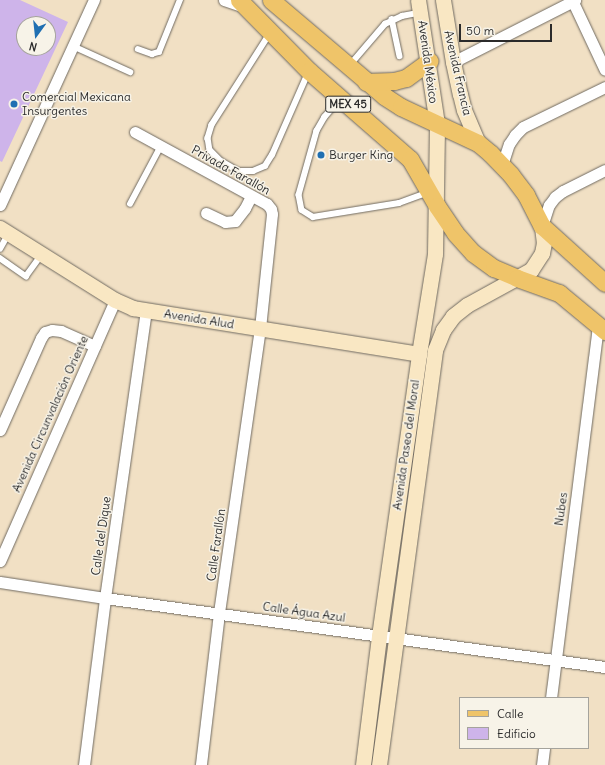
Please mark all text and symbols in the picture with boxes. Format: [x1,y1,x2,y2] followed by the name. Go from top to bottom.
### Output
[16,16,56,56] north arrow
[461,16,554,42] scale bar
[415,20,441,104] street label: Avenida México
[466,23,494,38] text: 50 m
[441,29,475,117] street label: Avenida Francia
[28,39,39,54] text: N
[22,90,131,118] place label: Comercial Mexicana Insurgentes
[325,95,371,113] road number: MEX 45
[9,99,19,109] marker: Comercial Mexicana Insurgentes
[189,142,273,198] street label: Privada Farallón
[329,148,393,162] place label: Burger King
[316,150,326,160] marker: Burger King
[163,306,235,332] street label: Avenida Alud
[9,334,91,494] street label: Avenida Circunvalación Oriente
[390,379,422,511] street label: Avenida Paseo del Moral
[552,491,570,527] street label: Nubes
[88,496,114,576] street label: Calle del Dique
[204,508,228,582] street label: Calle Farallón
[262,599,346,625] street label: Calle Água Azul
[459,697,589,749] legend
[497,706,524,721] text: Calle
[497,726,536,741] text: Edificio

